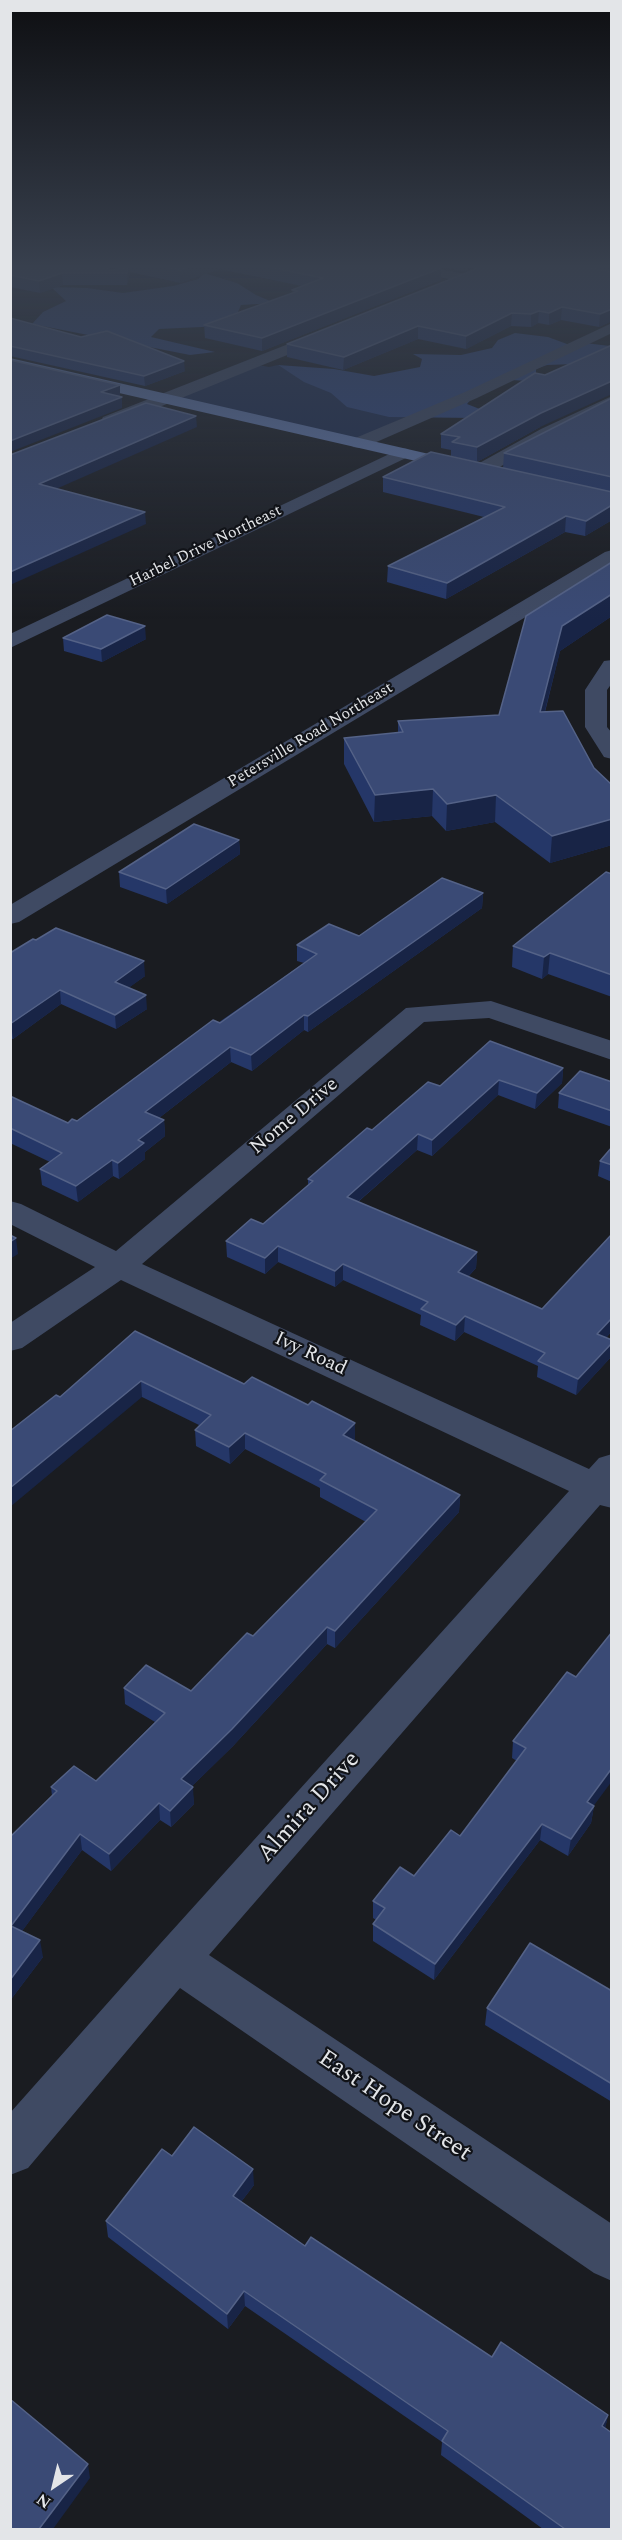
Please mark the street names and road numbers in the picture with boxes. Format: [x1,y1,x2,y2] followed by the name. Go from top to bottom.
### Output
[127,502,285,592] street label: Harbel Drive Northeast
[225,679,397,793] street label: Petersville Road Northeast
[246,1073,344,1161] street label: Nome Drive
[270,1328,350,1382] street label: Ivy Road
[253,1747,367,1869] street label: Almira Drive
[312,2045,476,2169] street label: East Hope Street

